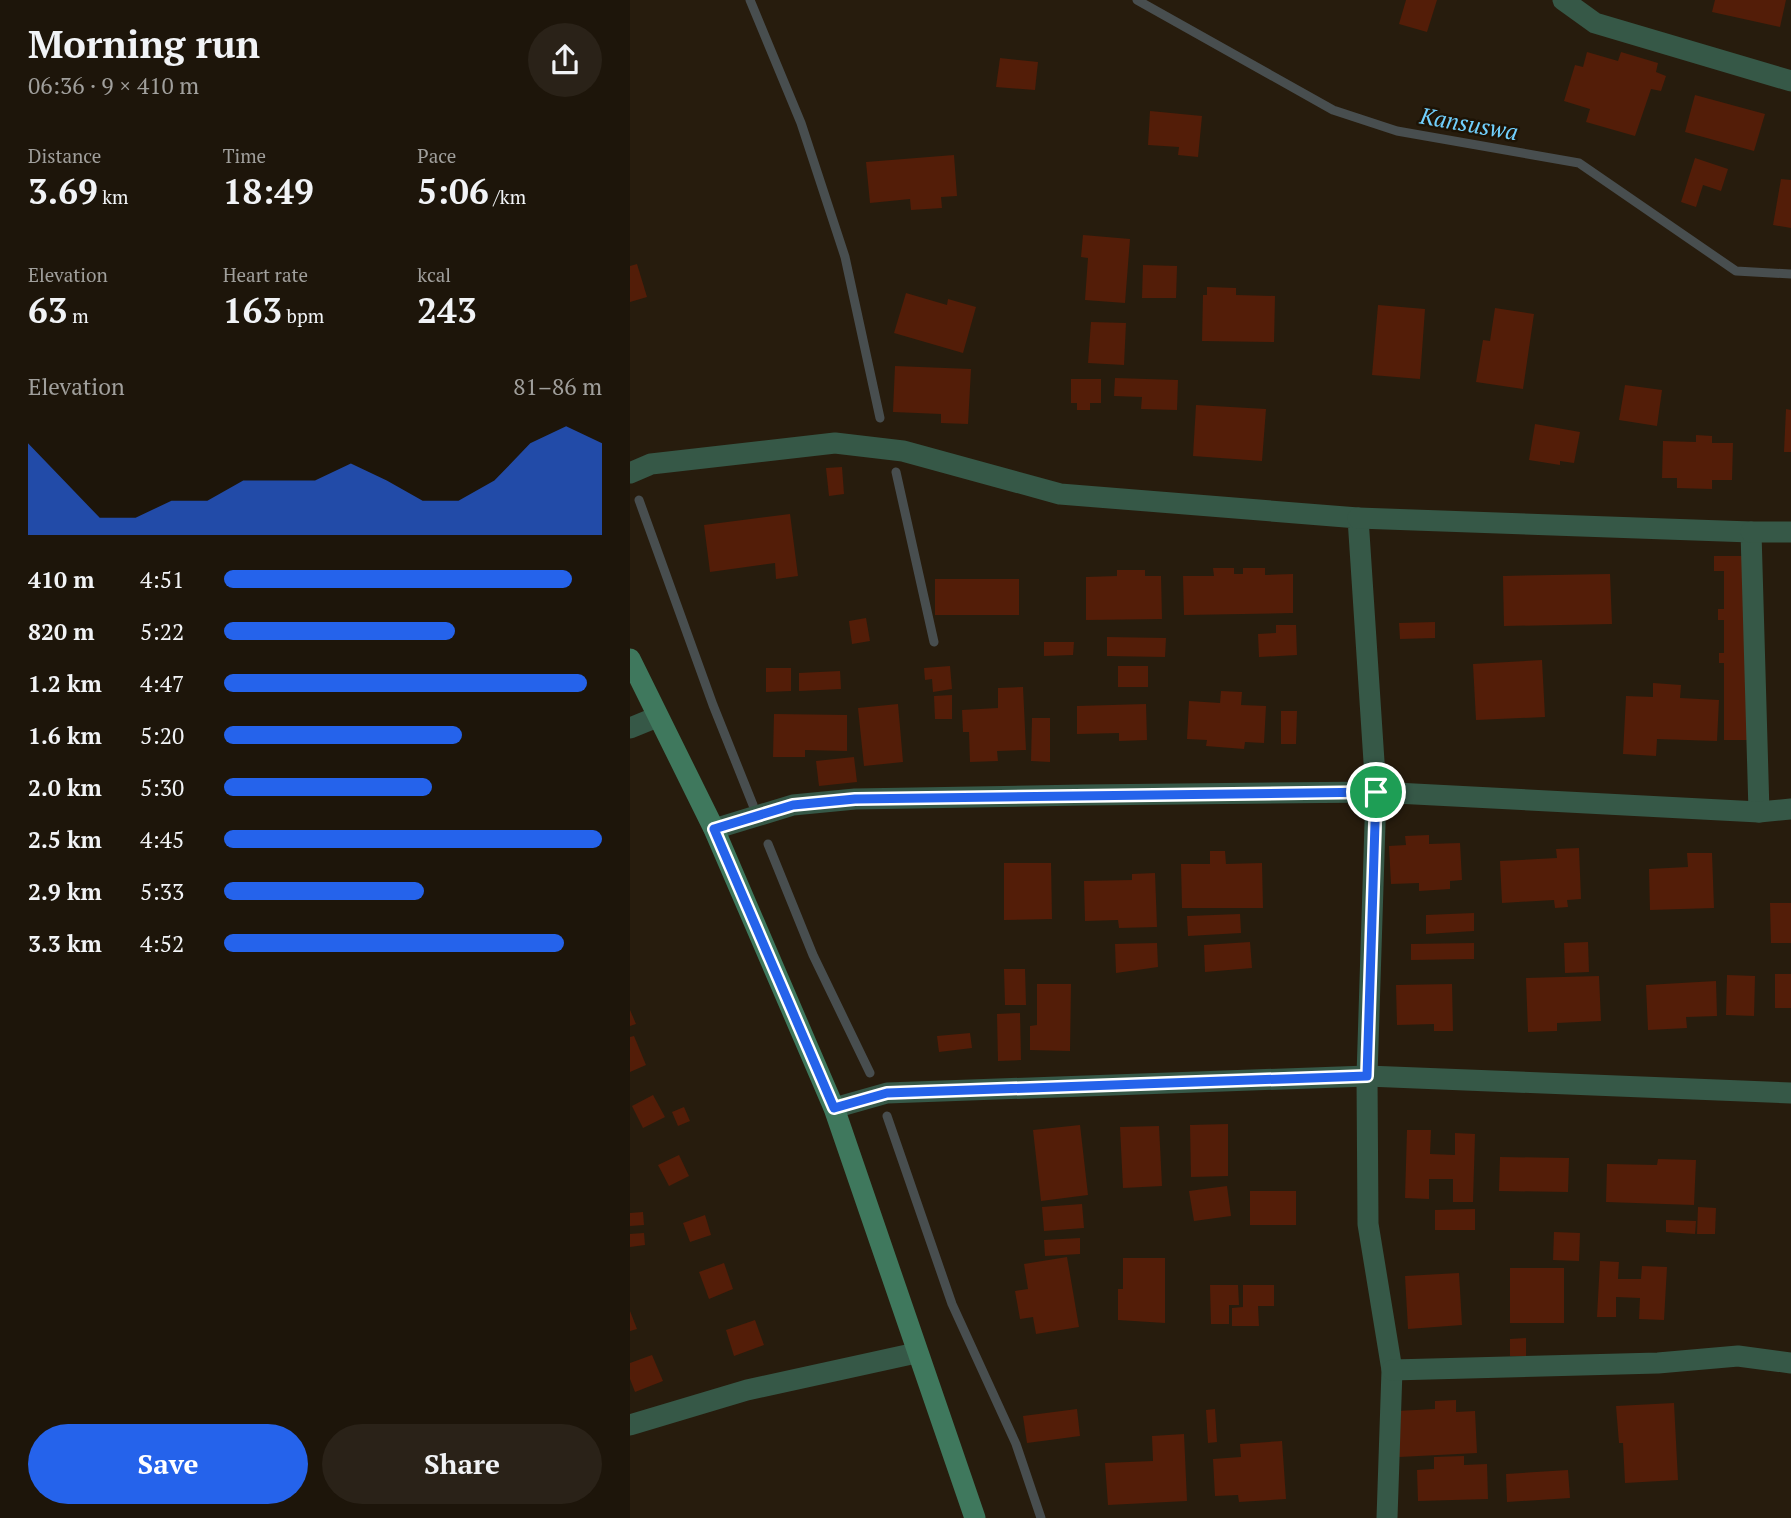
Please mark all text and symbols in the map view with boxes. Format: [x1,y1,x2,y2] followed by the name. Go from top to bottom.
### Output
[28,19,260,69] text: Morning run
[528,23,602,97] button: share
[28,70,199,101] text: 06:36 · 9 × 410 m
[1417,99,1520,147] water label: Kansuswa
[28,143,101,168] text: Distance
[223,143,266,168] text: Time
[417,143,456,168] text: Pace
[28,168,98,214] text: 3.69
[223,168,314,214] text: 18:49
[417,168,489,214] text: 5:06
[98,184,129,209] text: km
[489,184,526,209] text: /km
[28,262,108,287] text: Elevation
[223,262,308,287] text: Heart rate
[417,262,451,287] text: kcal
[28,287,68,333] text: 63
[223,287,282,333] text: 163
[417,287,477,333] text: 243
[68,303,89,328] text: m
[282,303,324,328] text: bpm
[28,371,125,402] text: Elevation
[513,371,602,402] text: 81–86 m
[28,564,94,595] text: 410 m
[140,564,184,595] text: 4:51
[28,616,94,647] text: 820 m
[140,616,184,647] text: 5:22
[28,668,102,699] text: 1.2 km
[140,668,184,699] text: 4:47
[28,720,102,751] text: 1.6 km
[140,720,184,751] text: 5:20
[1346,762,1406,822] pin
[28,772,102,803] text: 2.0 km
[140,772,184,803] text: 5:30
[1357,773,1395,811] icon: arrive
[28,824,102,855] text: 2.5 km
[140,824,184,855] text: 4:45
[28,876,102,907] text: 2.9 km
[140,876,184,907] text: 5:33
[28,928,102,959] text: 3.3 km
[140,928,184,959] text: 4:52
[28,1424,308,1504] button: Save
[322,1424,602,1504] button: Share

